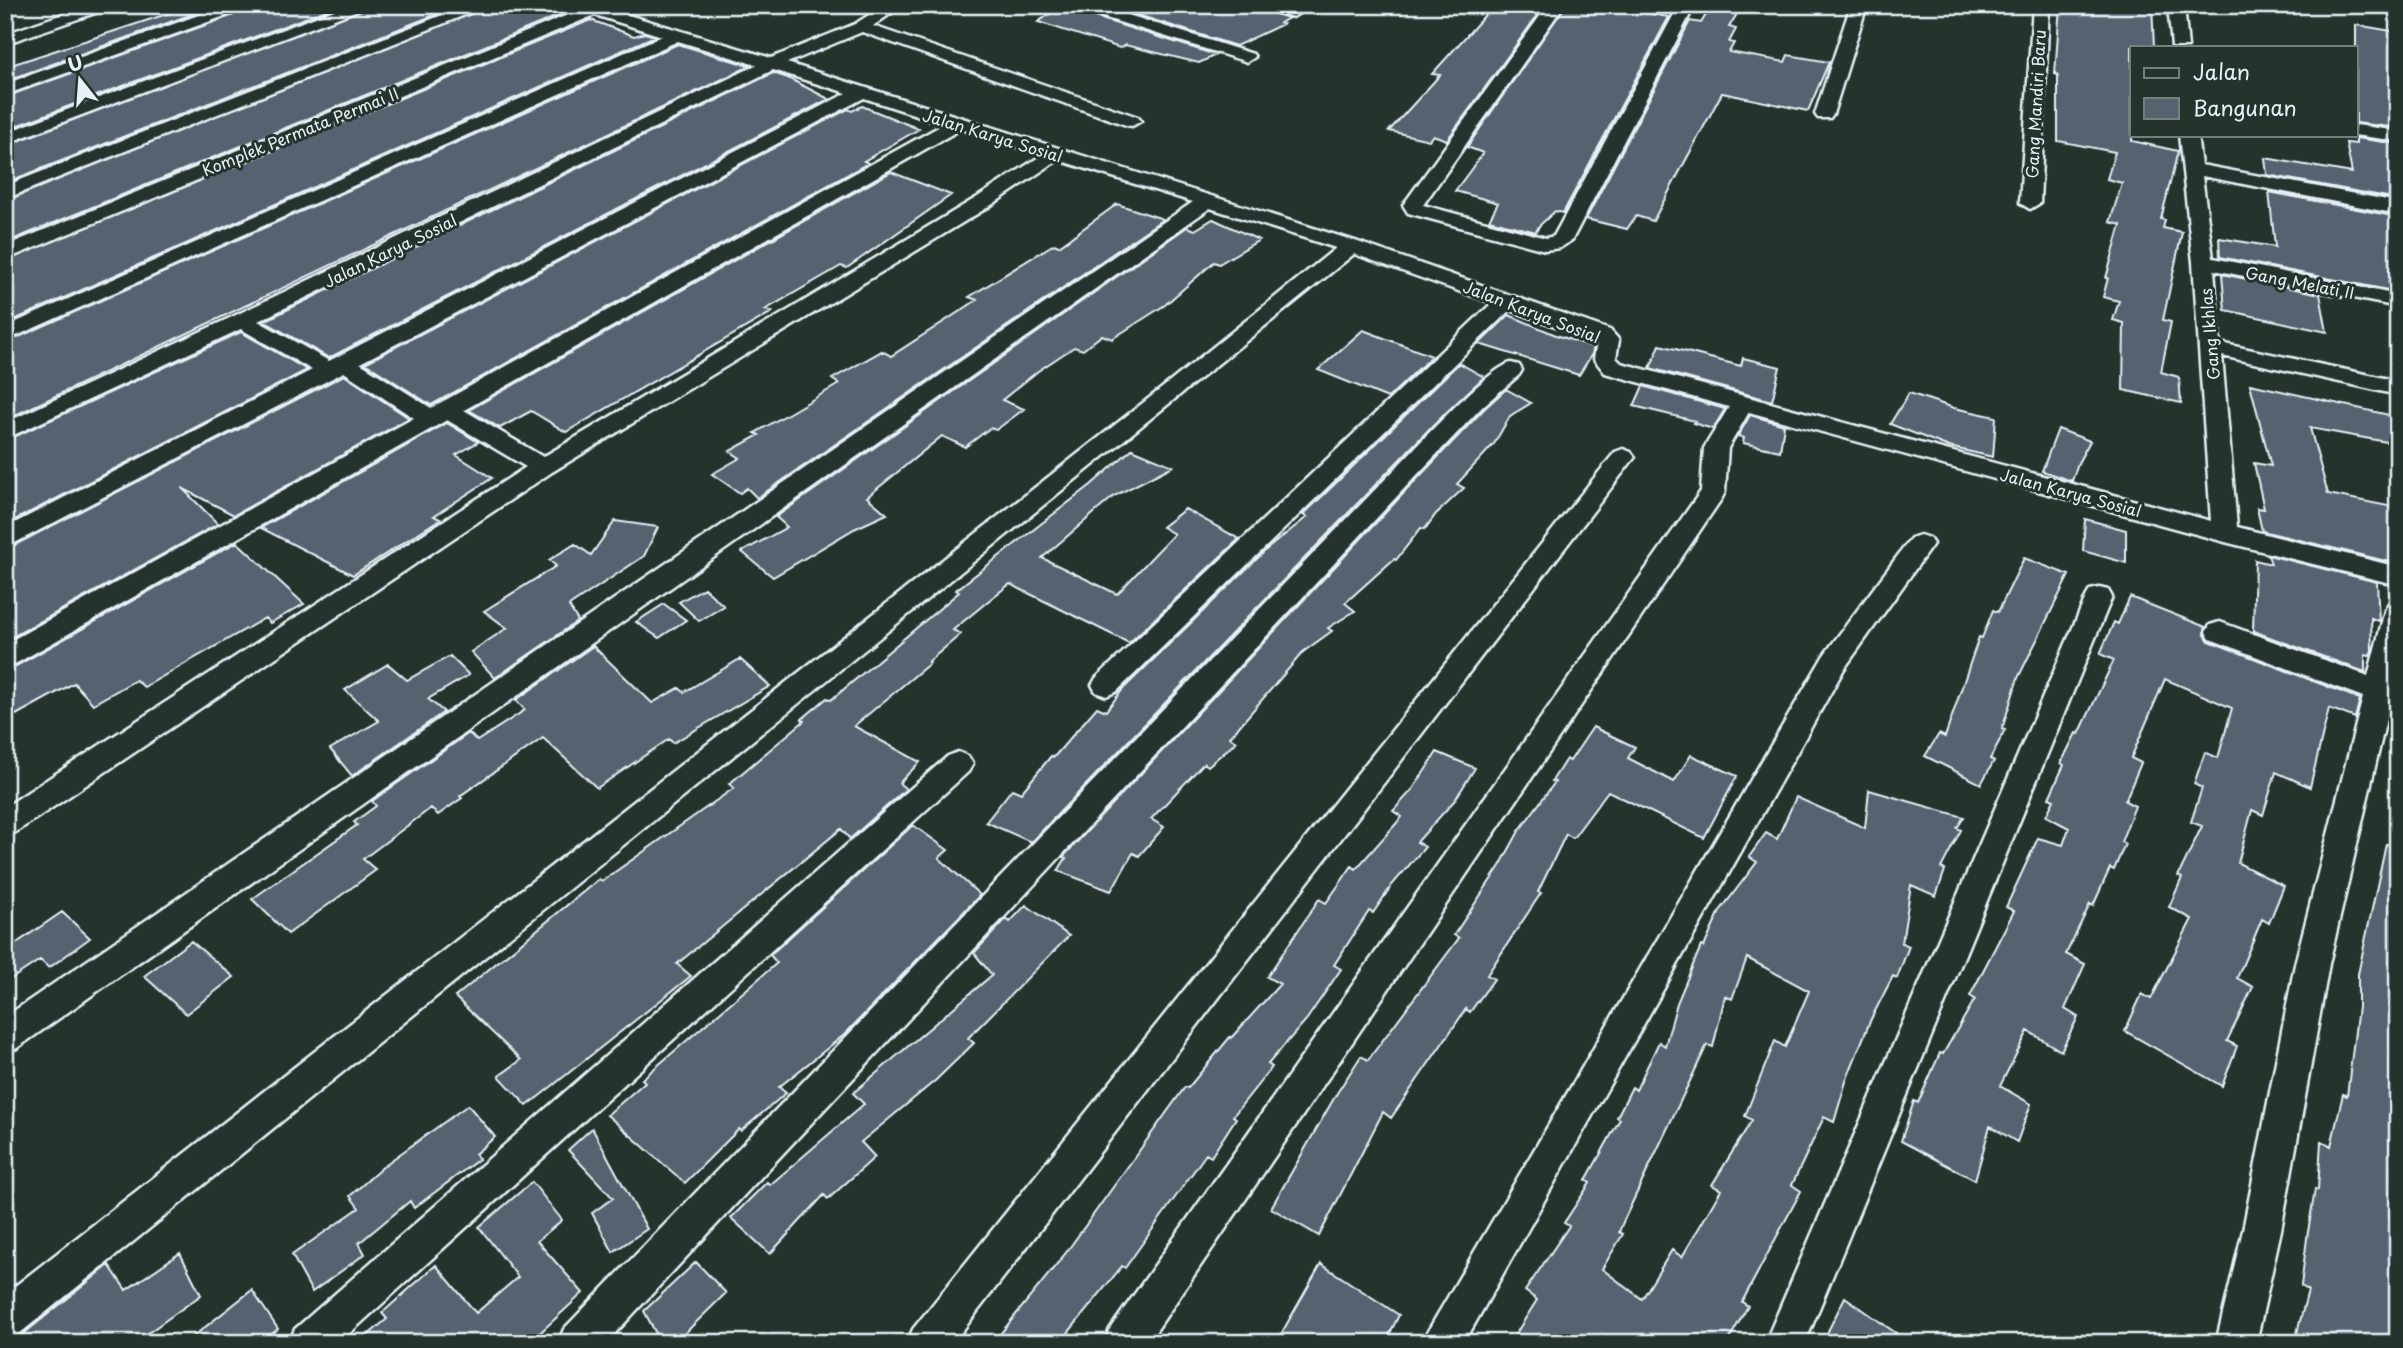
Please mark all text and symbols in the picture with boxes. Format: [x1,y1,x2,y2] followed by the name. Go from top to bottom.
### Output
[2019,29,2051,179] street label: Gang Mandiri Baru
[46,46,116,116] north arrow
[2130,46,2358,136] legend
[64,47,86,78] text: U
[2193,55,2250,87] text: Jalan
[198,81,402,181] street label: Komplek Permata Permai II
[2193,91,2297,123] text: Bangunan
[920,102,1066,168] street label: Jalan Karya Sosial
[319,207,461,293] street label: Jalan Karya Sosial
[2243,260,2357,304] street label: Gang Melati II
[1460,274,1604,348] street label: Jalan Karya Sosial
[2193,287,2225,381] street label: Gang Ikhlas
[1998,462,2144,522] street label: Jalan Karya Sosial

